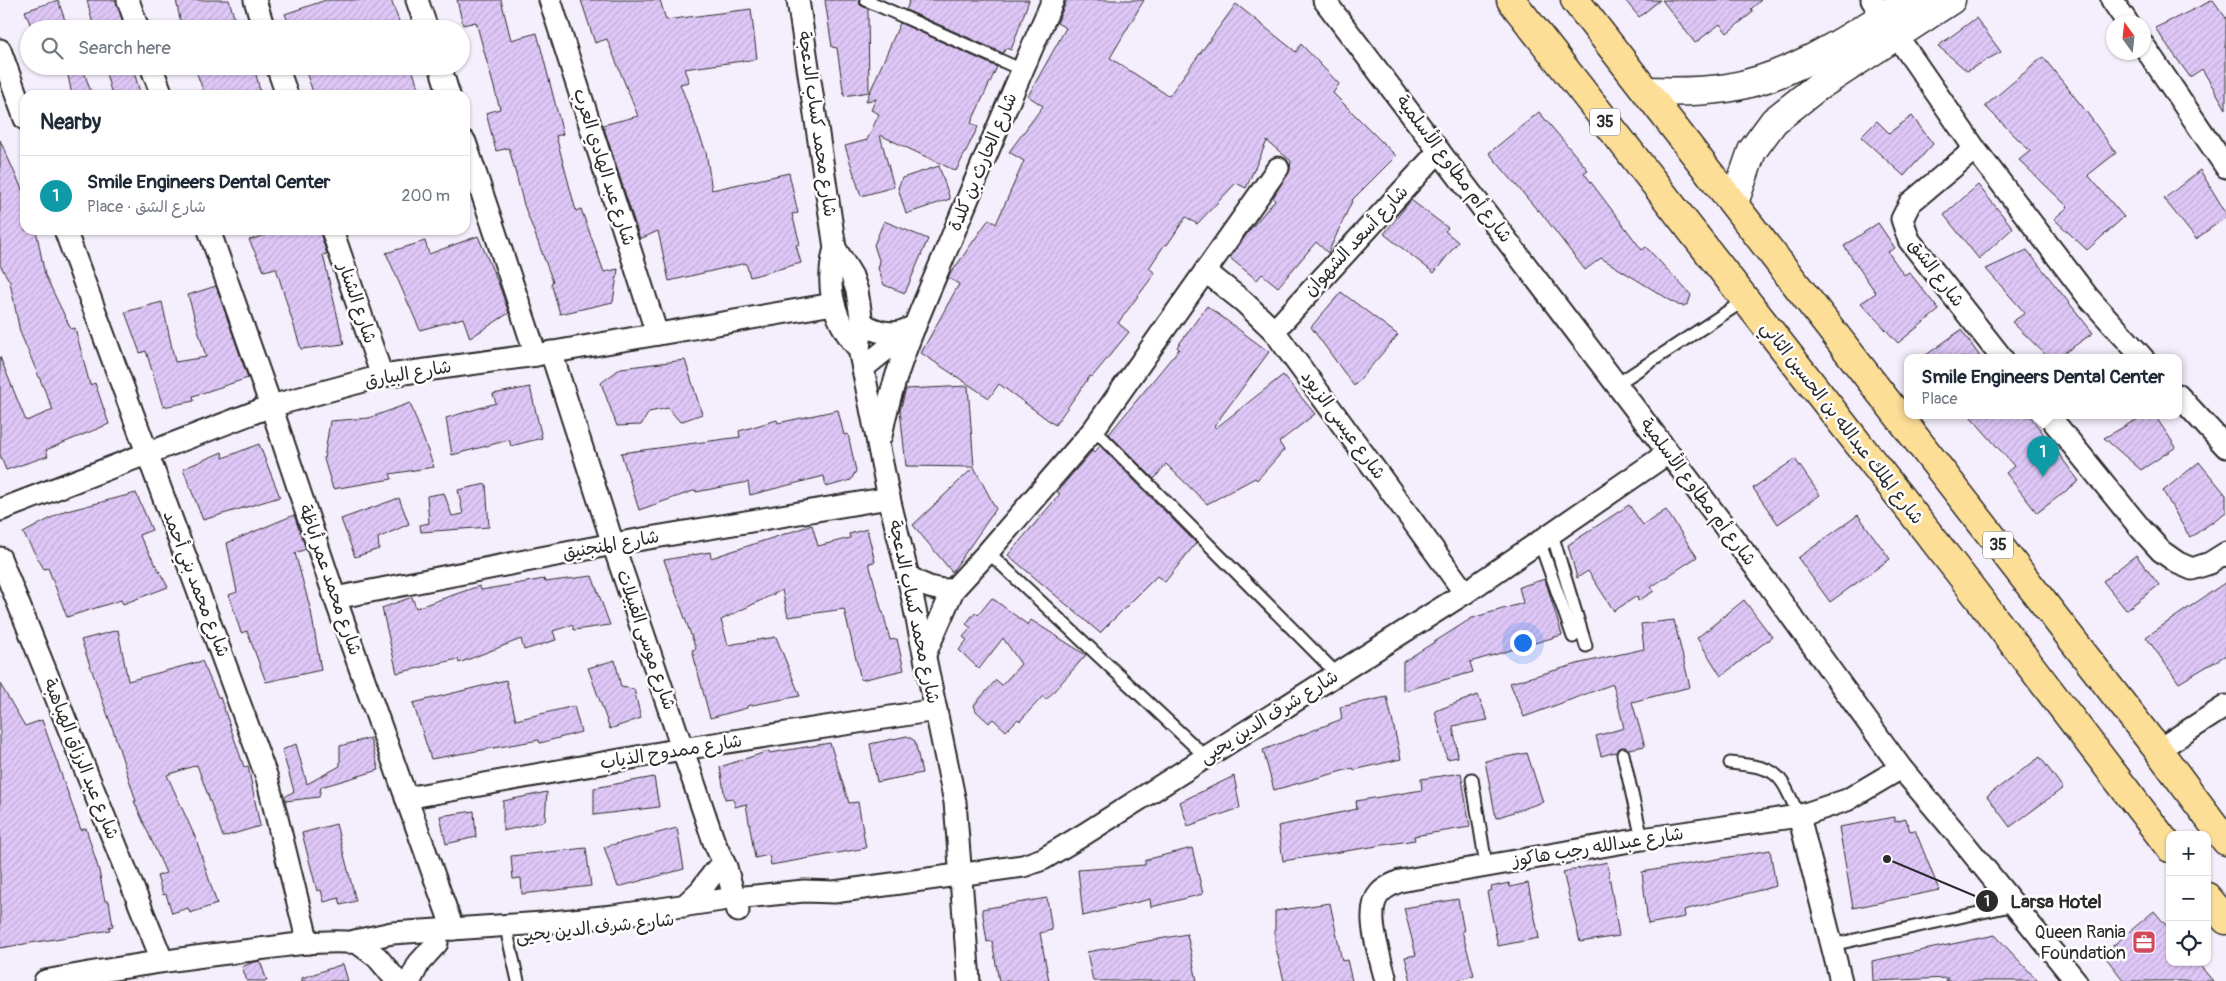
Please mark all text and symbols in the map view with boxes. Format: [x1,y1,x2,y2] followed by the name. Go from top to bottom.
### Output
[2106,15,2151,60] north arrow
[20,20,470,75] search box
[793,30,841,218] street label: شارع محمد كساب الدعجة
[38,34,66,62] icon: search
[78,36,171,60] text: Search here
[567,85,640,249] street label: شارع عبد الهادي العرب
[943,89,1023,235] street label: شارع الحارث بن كلدة
[1389,90,1518,249] street label: شارع أم مطاوع الأسلمية
[1590,108,1620,136] road number: 35
[40,109,101,136] text: Nearby
[87,170,330,194] text: Smile Engineers Dental Center
[1299,181,1413,301] street label: شارع أسعد الشهوان
[53,186,59,206] text: 1
[402,186,450,206] text: 200 m
[87,197,206,217] text: Place · شارع الشق
[1903,234,1969,312] street label: شارع الشق
[332,258,382,347] street label: شارع الشنار
[1752,317,1929,532] street label: شارع الملك عبدالله بن الحسين الثاني
[1904,354,2182,419] popup
[363,355,453,393] street label: شارع البيارق
[1921,365,2165,389] text: Smile Engineers Dental Center
[1296,366,1390,484] street label: شارع عيسى الزيود
[1921,389,1957,409] text: Place
[1633,413,1762,572] street label: شارع أم مطاوع الأسلمية
[2027,436,2059,477] pin: 1
[293,502,367,658] street label: شارع محمد عمر أباظة
[154,508,235,662] street label: شارع محمد بني أحمد
[883,518,945,706] street label: شارع محمد كساب الدعجة
[561,525,661,565] street label: شارع المنجنيق
[1983,532,2013,558] road number: 35
[611,567,681,713] street label: شارع موسى القبيلات
[1510,630,1536,656] your location
[1195,665,1343,769] street label: شارع شرف الدين يحيى
[38,675,124,843] street label: شارع عبد الرزاق الهباهبة
[598,729,744,775] street label: شارع ممدوح الذياب
[1509,822,1685,872] street label: شارع عبدالله رجب هاكوز
[2166,831,2211,966] map controls
[2166,831,2211,876] button: +
[2166,876,2211,921] button: −
[1975,884,2111,918] callout: Larsa Hotel
[2010,890,2102,914] text: Larsa Hotel
[1984,892,1990,911] text: 1
[515,908,675,948] street label: شارع شرف الدين يحيى
[2034,921,2126,965] place label: Queen Rania Foundation
[2166,921,2211,966] button: locate
[2131,929,2157,955] office icon: Queen Rania Foundation

